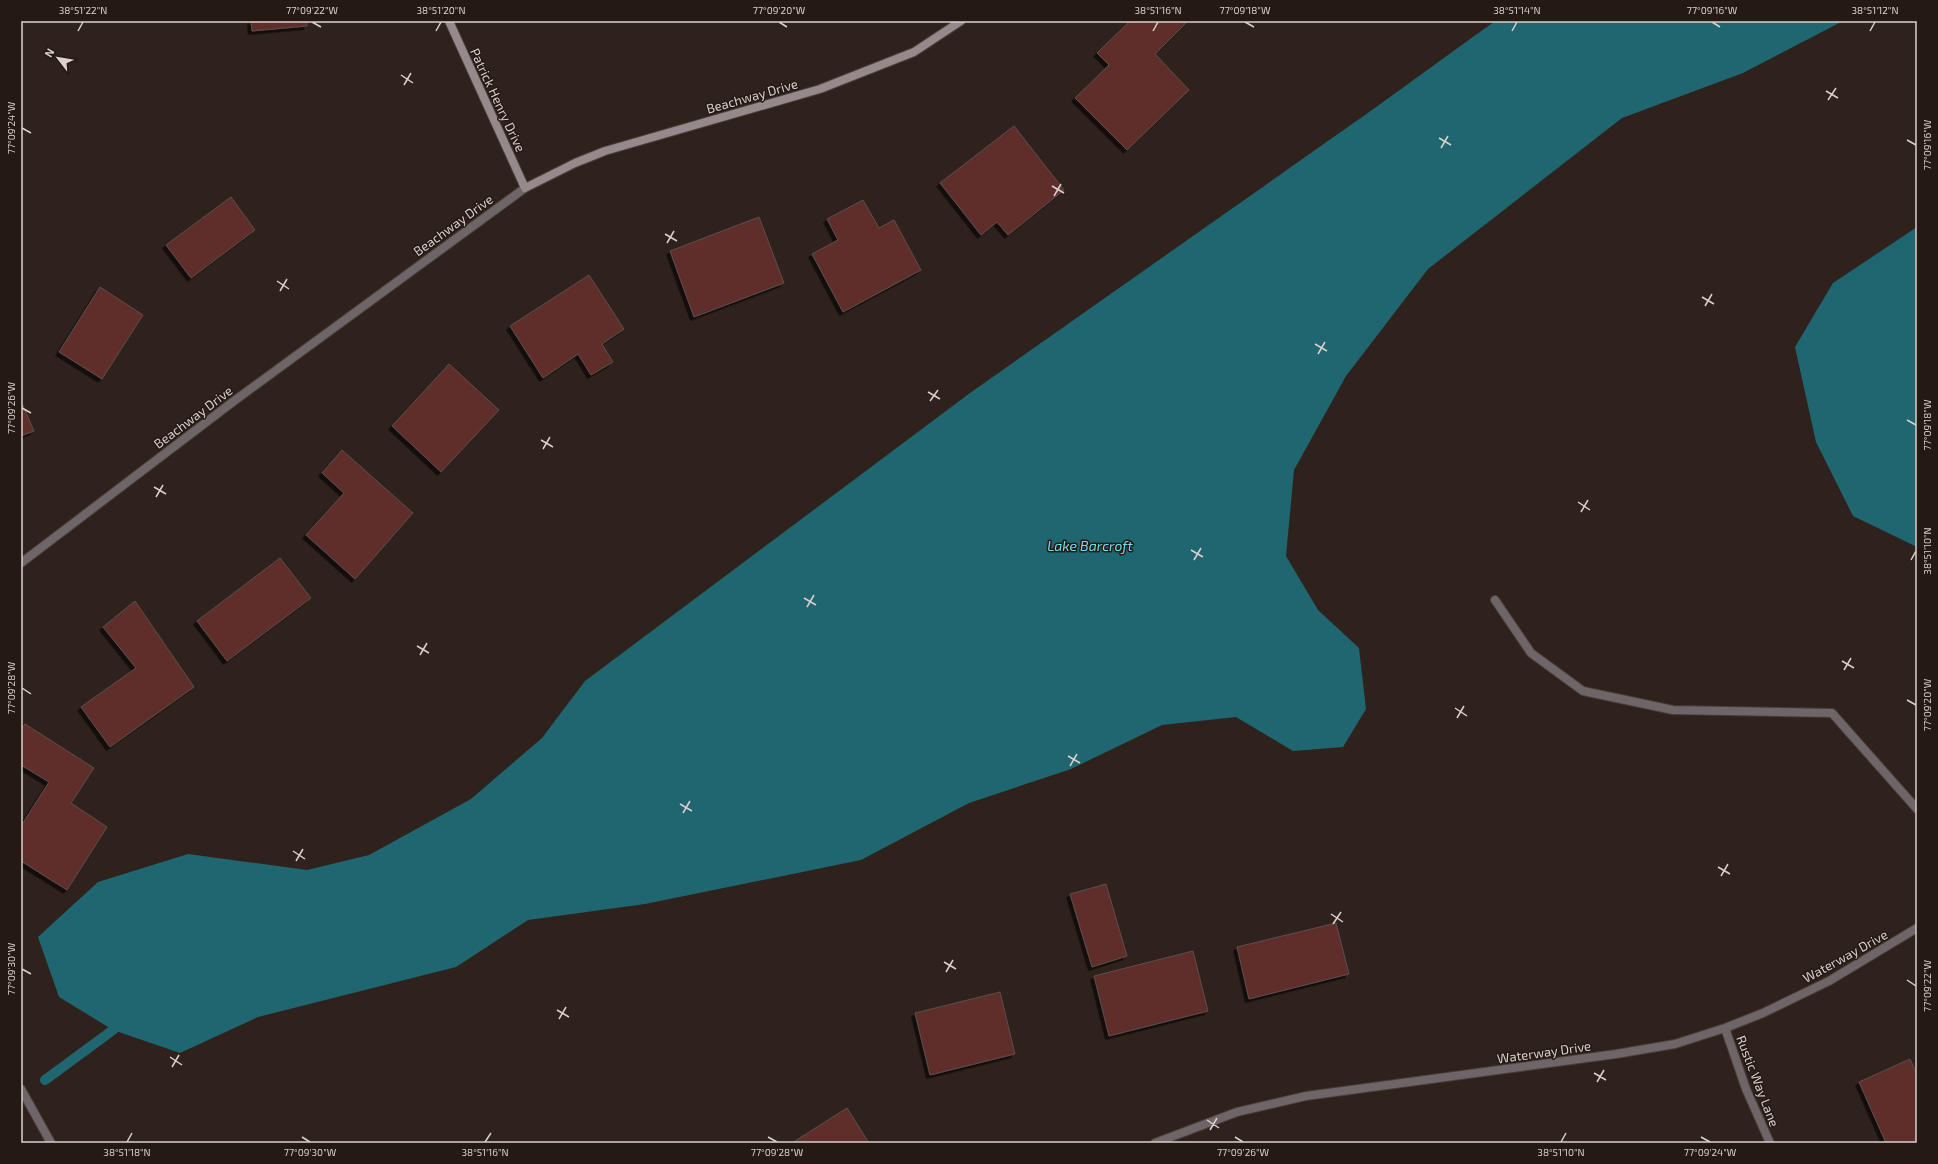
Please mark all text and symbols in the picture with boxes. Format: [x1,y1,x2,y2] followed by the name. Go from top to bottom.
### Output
[59,4,107,16] text: 38°51'22"N
[286,4,338,16] text: 77°09'22"W
[417,4,465,16] text: 38°51'20"N
[753,4,806,16] text: 77°09'20"W
[1135,4,1181,16] text: 38°51'16"N
[1220,4,1271,16] text: 77°09'18"W
[1493,4,1541,16] text: 38°51'14"N
[1687,4,1738,16] text: 77°09'16"W
[1852,4,1898,16] text: 38°51'12"N
[38,38,78,78] north arrow
[41,46,57,59] text: N
[467,46,529,154] street label: Patrick Henry Drive
[704,75,800,117] street label: Beachway Drive
[5,101,17,154] text: 77°09'24"W
[1921,119,1933,170] text: 77°09'16"W
[410,191,496,259] street label: Beachway Drive
[5,381,17,434] text: 77°09'26"W
[151,382,235,452] street label: Beachway Drive
[1921,399,1933,450] text: 77°09'18"W
[1921,527,1933,575] text: 38°51'10"N
[1047,537,1134,554] water label: Lake Barcroft
[5,661,17,714] text: 77°09'28"W
[1921,678,1933,731] text: 77°09'20"W
[1800,926,1890,986] street label: Waterway Drive
[5,942,17,995] text: 77°09'30"W
[1921,960,1933,1012] text: 77°09'22"W
[1733,1033,1783,1129] street label: Rustic Way Lane
[1496,1037,1592,1067] street label: Waterway Drive
[103,1146,151,1158] text: 38°51'18"N
[284,1146,337,1158] text: 77°09'30"W
[462,1146,508,1158] text: 38°51'16"N
[751,1146,804,1158] text: 77°09'28"W
[1217,1146,1270,1158] text: 77°09'26"W
[1537,1146,1585,1158] text: 38°51'10"N
[1684,1146,1737,1158] text: 77°09'24"W

